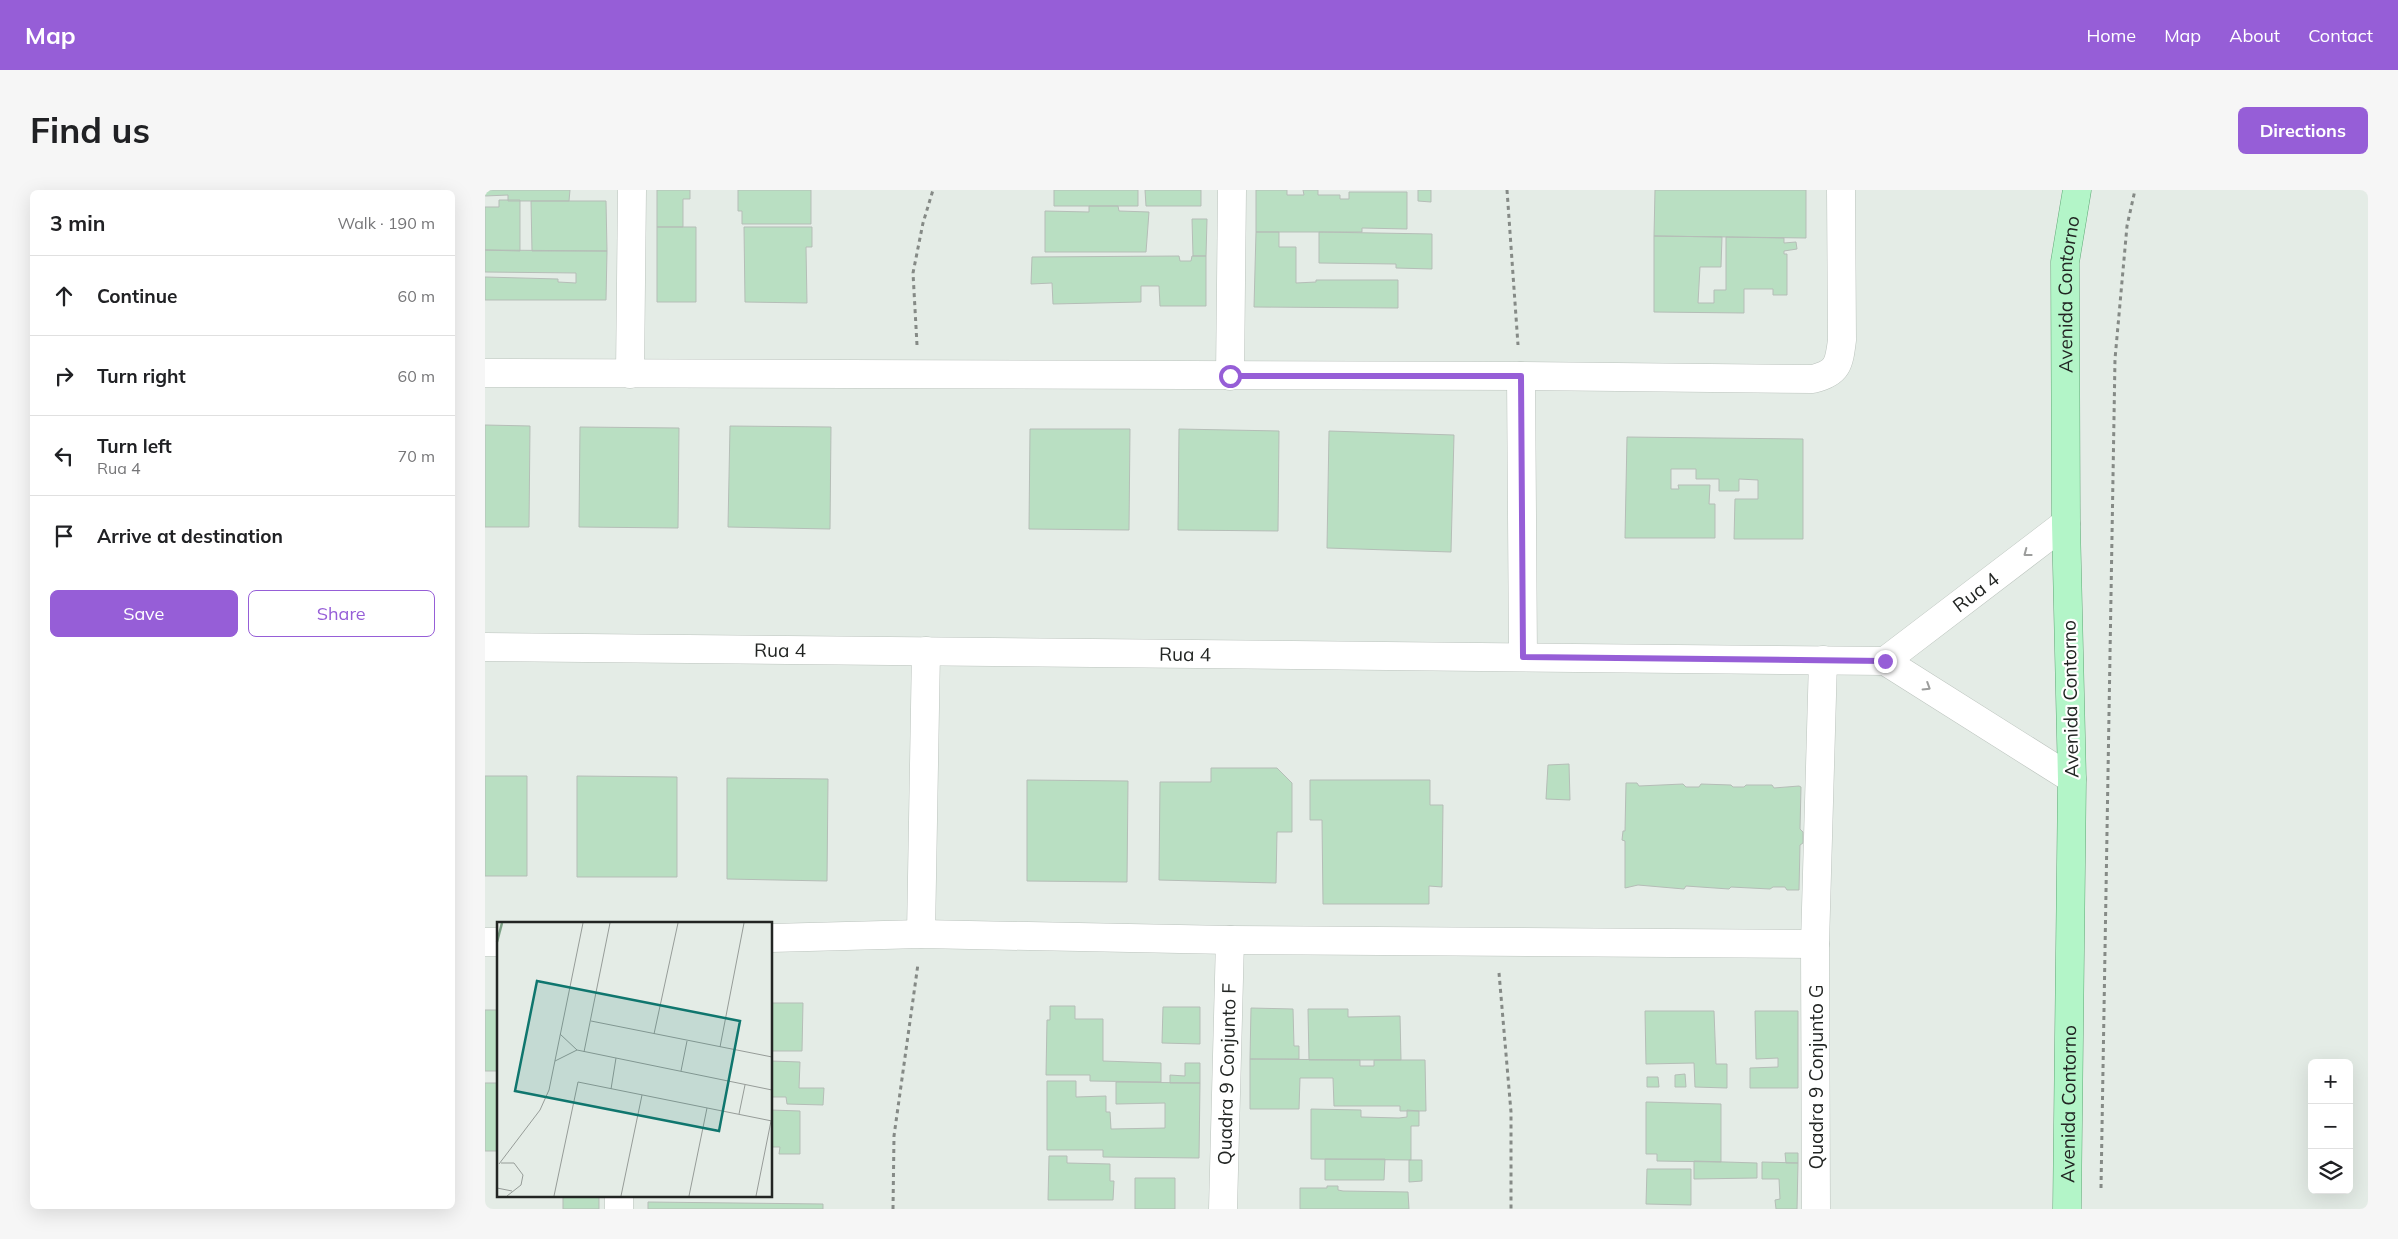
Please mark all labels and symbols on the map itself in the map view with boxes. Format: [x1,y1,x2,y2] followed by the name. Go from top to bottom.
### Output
[2053,214,2085,373] street label: Avenida Contorno
[1219,365,1242,388] route start
[2024,547,2033,555] one-way arrow
[1948,567,2004,617] street label: Rua 4
[2057,620,2083,778] street label: Avenida Contorno
[754,638,806,662] street label: Rua 4
[1159,642,1211,666] street label: Rua 4
[1874,650,1897,673] route end
[1921,681,1930,691] one-way arrow
[497,922,773,1196] inset map
[1212,982,1241,1165] street label: Quadra 9 Conjunto F
[1804,984,1828,1170] street label: Quadra 9 Conjunto G
[2055,1025,2081,1183] street label: Avenida Contorno

